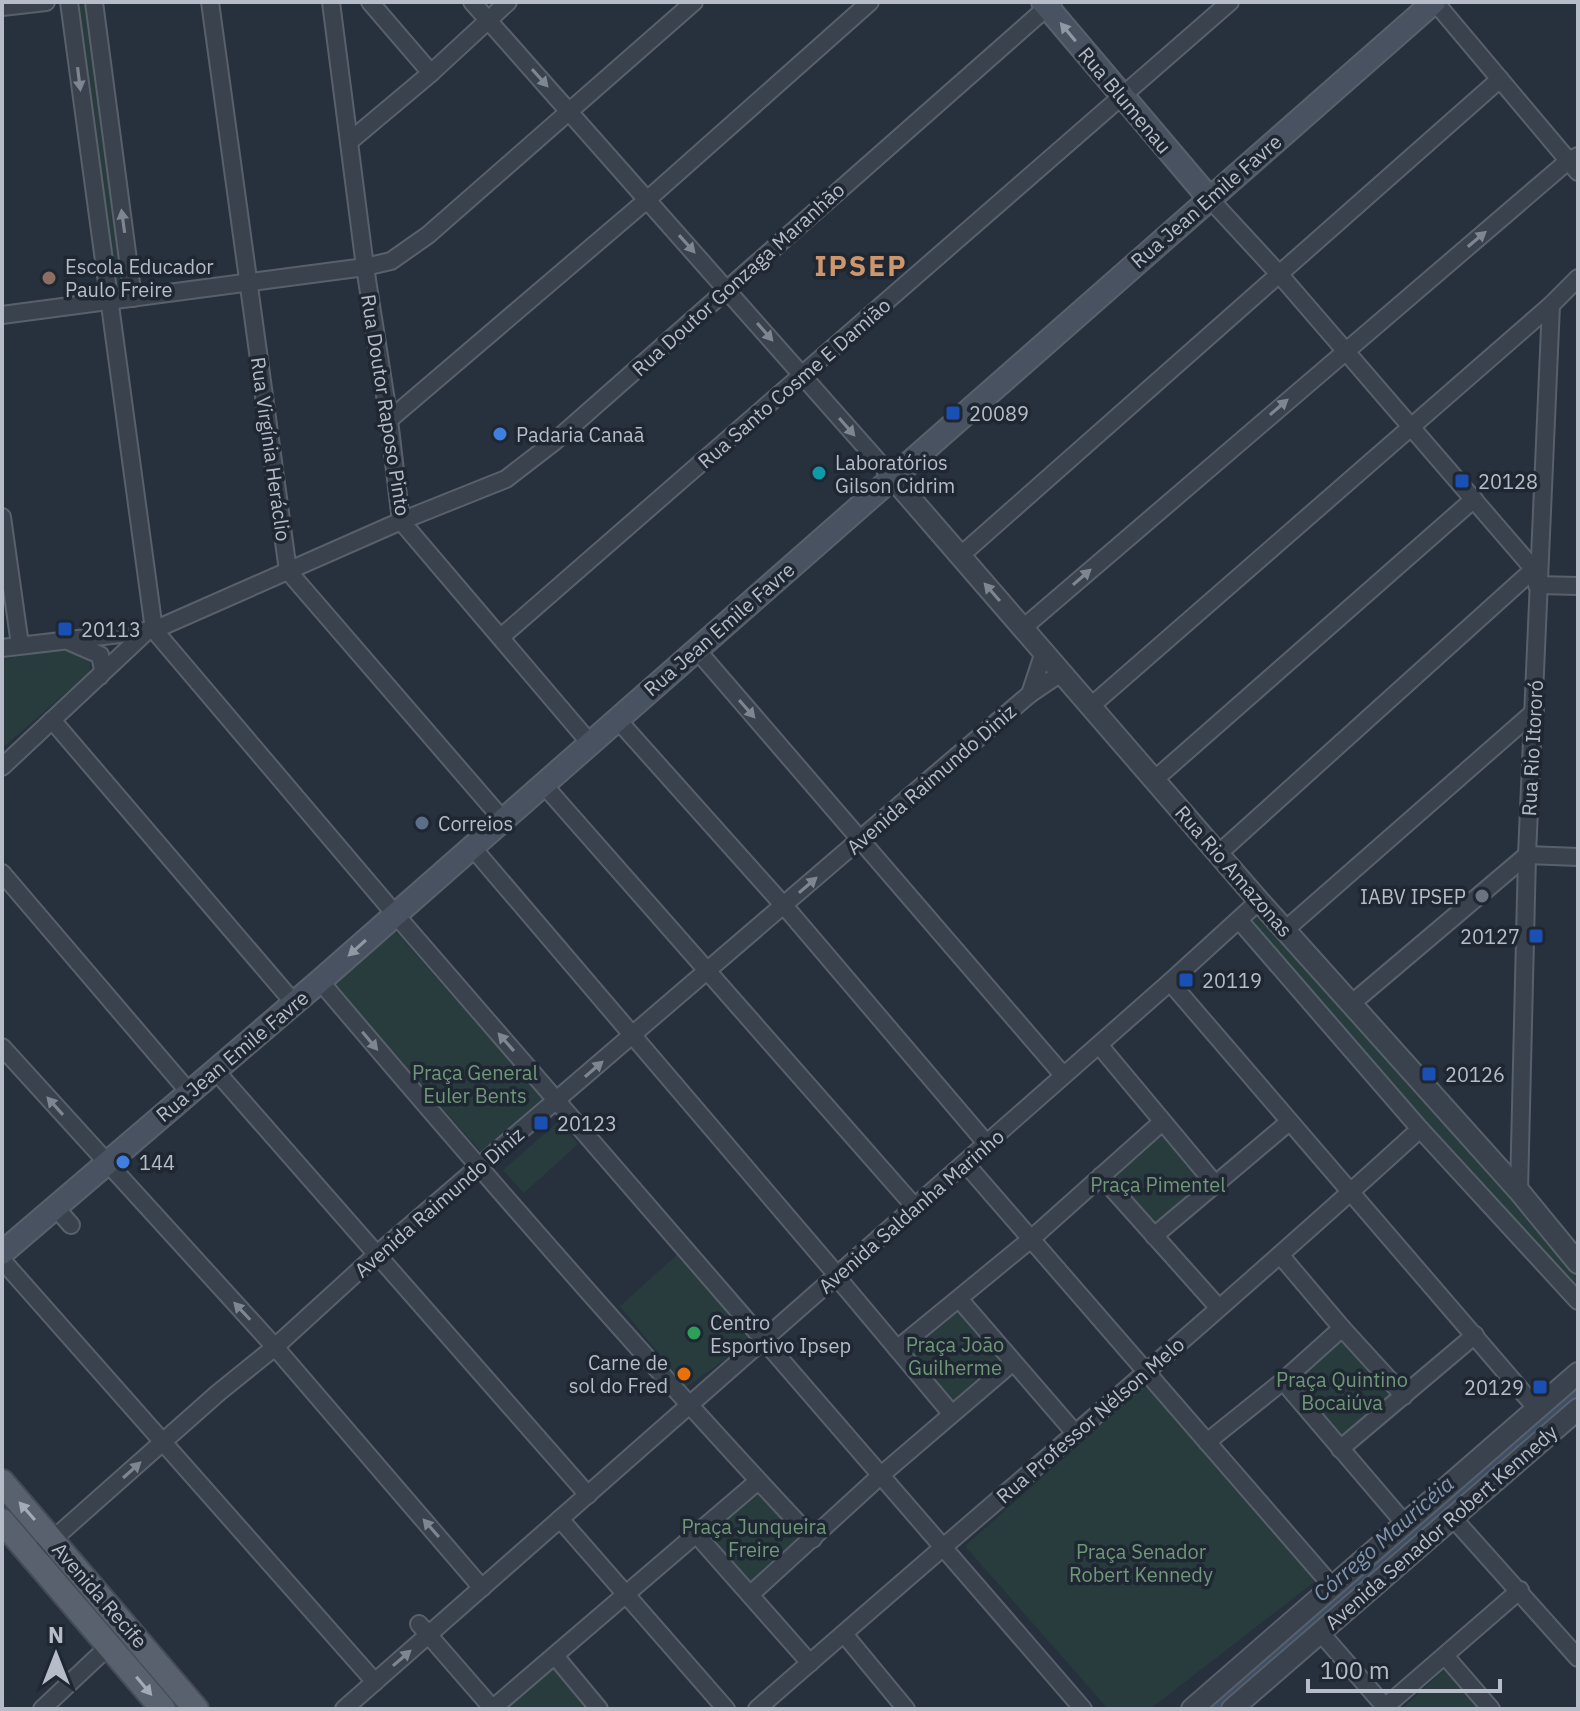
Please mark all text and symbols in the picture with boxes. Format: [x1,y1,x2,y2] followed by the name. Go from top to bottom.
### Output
[1060,22,1077,42] one-way arrow
[1072,41,1178,159] street label: Rua Blumenau
[73,67,86,92] one-way arrow
[530,69,548,88] one-way arrow
[1125,128,1287,274] street label: Rua Jean Emile Favre
[626,176,850,382] street label: Rua Doutor Gonzaga Maranhão
[116,208,129,233] one-way arrow
[1467,230,1487,248] one-way arrow
[678,234,696,253] one-way arrow
[814,247,908,284] district label: IPSEP
[65,253,214,303] place label: Escola Educador Paulo Freire
[40,269,58,287] marker: Escola Educador Paulo Freire
[355,292,417,518] street label: Rua Doutor Raposo Pinto
[692,292,896,474] street label: Rua Santo Cosme E Damião
[756,322,773,342] one-way arrow
[245,355,297,543] street label: Rua Virgínia Heráclio
[1269,399,1289,416] one-way arrow
[969,400,1029,427] place label: 20089
[944,404,962,422] marker: 20089
[838,417,856,436] one-way arrow
[516,421,645,448] place label: Padaria Canaã
[491,425,509,443] marker: Padaria Canaã
[835,449,955,499] place label: Laboratórios Gilson Cidrim
[810,464,828,482] marker: Laboratórios Gilson Cidrim
[1478,468,1538,495] place label: 20128
[1453,472,1471,490] marker: 20128
[638,556,800,702] street label: Rua Jean Emile Favre
[1072,569,1092,586] one-way arrow
[984,583,1001,603] one-way arrow
[81,616,141,643] place label: 20113
[56,620,74,638] marker: 20113
[1515,679,1549,817] street label: Rua Rio Itororó
[738,698,755,718] one-way arrow
[840,698,1022,860] street label: Avenida Raimundo Diniz
[1169,799,1299,943] street label: Rua Rio Amazonas
[438,810,513,837] place label: Correios
[413,814,431,832] marker: Correios
[797,877,817,894] one-way arrow
[1360,883,1466,910] place label: IABV IPSEP
[1473,887,1491,905] marker: IABV IPSEP
[1460,923,1520,950] place label: 20127
[1527,927,1545,945] marker: 20127
[348,939,368,956] one-way arrow
[1202,967,1262,994] place label: 20119
[1177,971,1195,989] marker: 20119
[150,984,314,1128] street label: Rua Jean Emile Favre
[361,1031,378,1051] one-way arrow
[498,1033,515,1053] one-way arrow
[412,1059,538,1109] park label: Praça General Euler Bents
[583,1061,603,1078] one-way arrow
[1445,1061,1505,1088] place label: 20126
[1420,1065,1438,1083] marker: 20126
[47,1096,64,1116] one-way arrow
[557,1110,617,1137] place label: 20123
[532,1114,550,1132] marker: 20123
[348,1121,530,1283] street label: Avenida Raimundo Diniz
[812,1123,1010,1299] street label: Avenida Saldanha Marinho
[139,1149,175,1176] place label: 144
[114,1153,132,1171] marker: 144
[1090,1171,1226,1198] park label: Praça Pimentel
[234,1302,252,1321] one-way arrow
[710,1309,851,1359] place label: Centro Esportivo Ipsep
[685,1324,703,1342] marker: Centro Esportivo Ipsep
[906,1331,1004,1381] park label: Praça João Guilherme
[990,1331,1190,1509] street label: Rua Professor Nélson Melo
[569,1349,668,1399] place label: Carne de sol do Fred
[675,1365,693,1383] marker: Carne de sol do Fred
[1276,1366,1408,1416] park label: Praça Quintino Bocaiúva
[1464,1374,1524,1401] place label: 20129
[1531,1378,1549,1396] marker: 20129
[1319,1418,1563,1636] street label: Avenida Senador Robert Kennedy
[122,1461,141,1479] one-way arrow
[1306,1469,1460,1607] water label: Córrego Mauricéia
[19,1502,37,1521] one-way arrow
[681,1513,827,1563] park label: Praça Junqueira Freire
[423,1519,441,1538] one-way arrow
[46,1536,154,1654] street label: Avenida Recife
[1069,1538,1213,1588] park label: Praça Senador Robert Kennedy
[16,1615,96,1695] north arrow
[48,1620,64,1649] text: N
[1308,1643,1500,1693] scale bar
[392,1650,411,1668] one-way arrow
[1320,1654,1390,1686] text: 100 m
[134,1677,152,1696] one-way arrow

